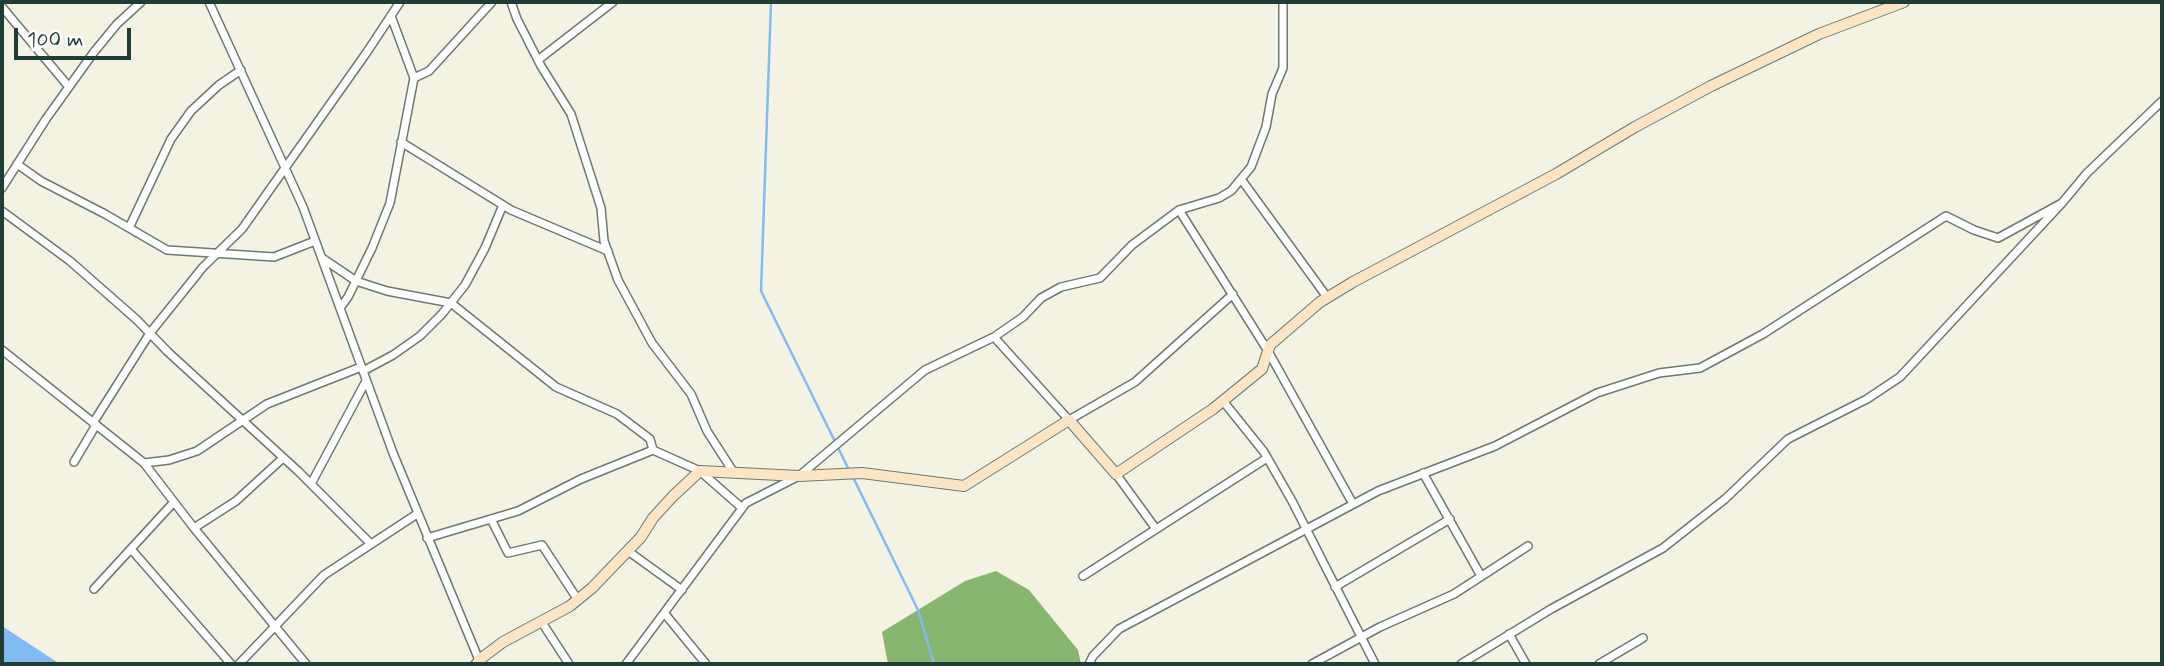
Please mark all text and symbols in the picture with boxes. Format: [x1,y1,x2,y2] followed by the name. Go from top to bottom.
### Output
[18,14,135,58] scale bar
[27,26,83,54] text: 100 m

